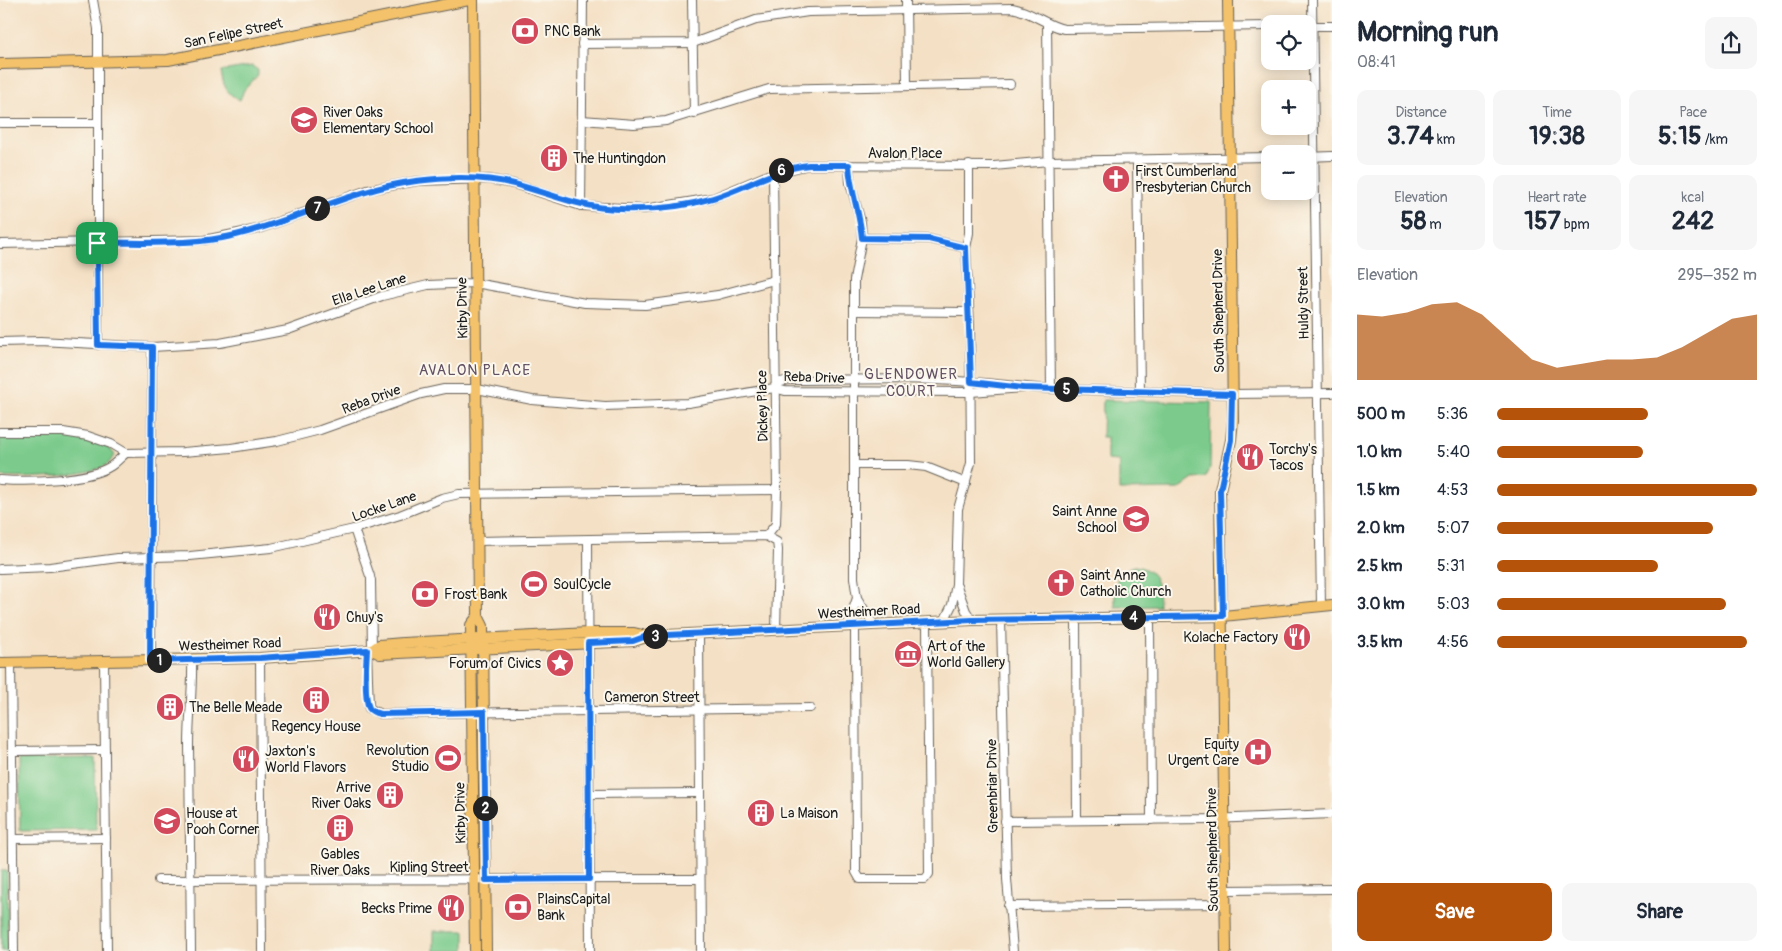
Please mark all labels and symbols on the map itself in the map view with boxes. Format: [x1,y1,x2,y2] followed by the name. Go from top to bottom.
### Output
[182,15,284,52] street label: San Felipe Street
[510,16,540,46] bank icon: PNC Bank
[544,23,601,40] place label: PNC Bank
[323,104,434,137] place label: River Oaks Elementary School
[289,105,319,135] school or university icon: River Oaks Elementary School
[539,143,569,173] building icon: The Huntingdon
[868,145,942,162] street label: Avalon Place
[573,150,666,167] place label: The Huntingdon
[768,158,794,182] pin: 6
[1135,163,1251,196] place label: First Cumberland Presbyterian Church
[1101,164,1131,194] church icon: First Cumberland Presbyterian Church
[304,196,330,220] pin: 7
[76,222,118,264] pin
[1209,249,1228,373] street label: South Shepherd Drive
[1294,266,1313,340] street label: Huldy Street
[330,269,409,309] street label: Ella Lee Lane
[453,277,472,339] street label: Kirby Drive
[419,361,531,380] district label: AVALON PLACE
[864,365,958,401] district label: GLENDOWER COURT
[783,368,845,387] street label: Reba Drive
[753,370,772,442] street label: Dickey Place
[1054,376,1078,402] pin: 5
[339,381,403,418] street label: Reba Drive
[1269,441,1318,474] place label: Torchy's Tacos
[1235,442,1265,472] restaurant icon: Torchy's Tacos
[350,487,419,525] street label: Locke Lane
[1052,503,1117,536] place label: Saint Anne School
[1121,504,1151,534] school or university icon: Saint Anne School
[1080,567,1171,600] place label: Saint Anne Catholic Church
[1046,568,1076,598] church icon: Saint Anne Catholic Church
[519,569,549,599] sports icon: SoulCycle
[553,576,611,593] place label: SoulCycle
[410,579,440,609] bank icon: Frost Bank
[444,586,508,603] place label: Frost Bank
[817,600,921,623] street label: Westheimer Road
[312,602,342,632] restaurant icon: Chuy's
[1120,604,1146,630] pin: 4
[346,609,384,626] place label: Chuy's
[1282,622,1312,652] restaurant icon: Kolache Factory
[642,624,668,648] pin: 3
[1183,629,1278,646] place label: Kolache Factory
[178,634,282,655] street label: Westheimer Road
[927,638,1005,671] place label: Art of the World Gallery
[893,639,923,669] museum icon: Art of the World Gallery
[146,648,172,672] pin: 1
[545,648,575,678] place icon: Forum of Civics
[449,655,542,672] place label: Forum of Civics
[301,685,331,715] building icon: Regency House
[604,689,700,706] street label: Cameron Street
[155,692,185,722] building icon: The Belle Meade
[189,699,282,716] place label: The Belle Meade
[271,718,361,735] place label: Regency House
[1168,736,1239,769] place label: Equity Urgent Care
[1243,737,1273,767] hospital icon: Equity Urgent Care
[983,739,1002,833] street label: Greenbriar Drive
[366,742,429,775] place label: Revolution Studio
[265,743,347,776] place label: Jaxton's World Flavors
[433,743,463,773] sports icon: Revolution Studio
[231,744,261,774] restaurant icon: Jaxton's World Flavors
[311,779,372,812] place label: Arrive River Oaks
[375,780,405,810] building icon: Arrive River Oaks
[451,782,470,844] street label: Kirby Drive
[1203,788,1222,912] street label: South Shepherd Drive
[472,796,498,820] pin: 2
[746,798,776,828] building icon: La Maison
[186,805,259,838] place label: House at Pooh Corner
[780,805,838,822] place label: La Maison
[152,806,182,836] school or university icon: House at Pooh Corner
[325,813,355,843] building icon: Gables River Oaks
[310,846,371,879] place label: Gables River Oaks
[389,859,469,876] street label: Kipling Street
[537,891,611,924] place label: PlainsCapital Bank
[503,892,533,922] bank icon: PlainsCapital Bank
[436,893,466,923] restaurant icon: Becks Prime
[361,900,432,917] place label: Becks Prime

